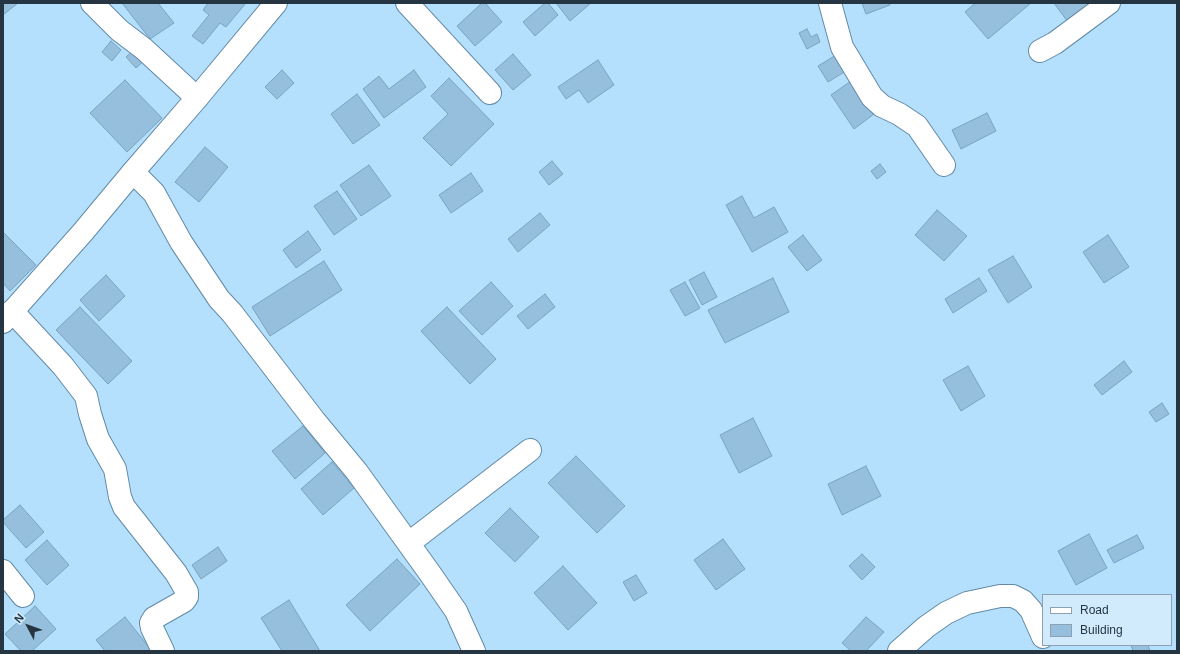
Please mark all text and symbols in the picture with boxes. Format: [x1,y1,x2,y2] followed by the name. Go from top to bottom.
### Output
[1042,594,1172,646] legend
[1080,603,1109,617] text: Road
[8,606,48,646] north arrow
[12,611,26,625] text: N
[1080,623,1123,637] text: Building

